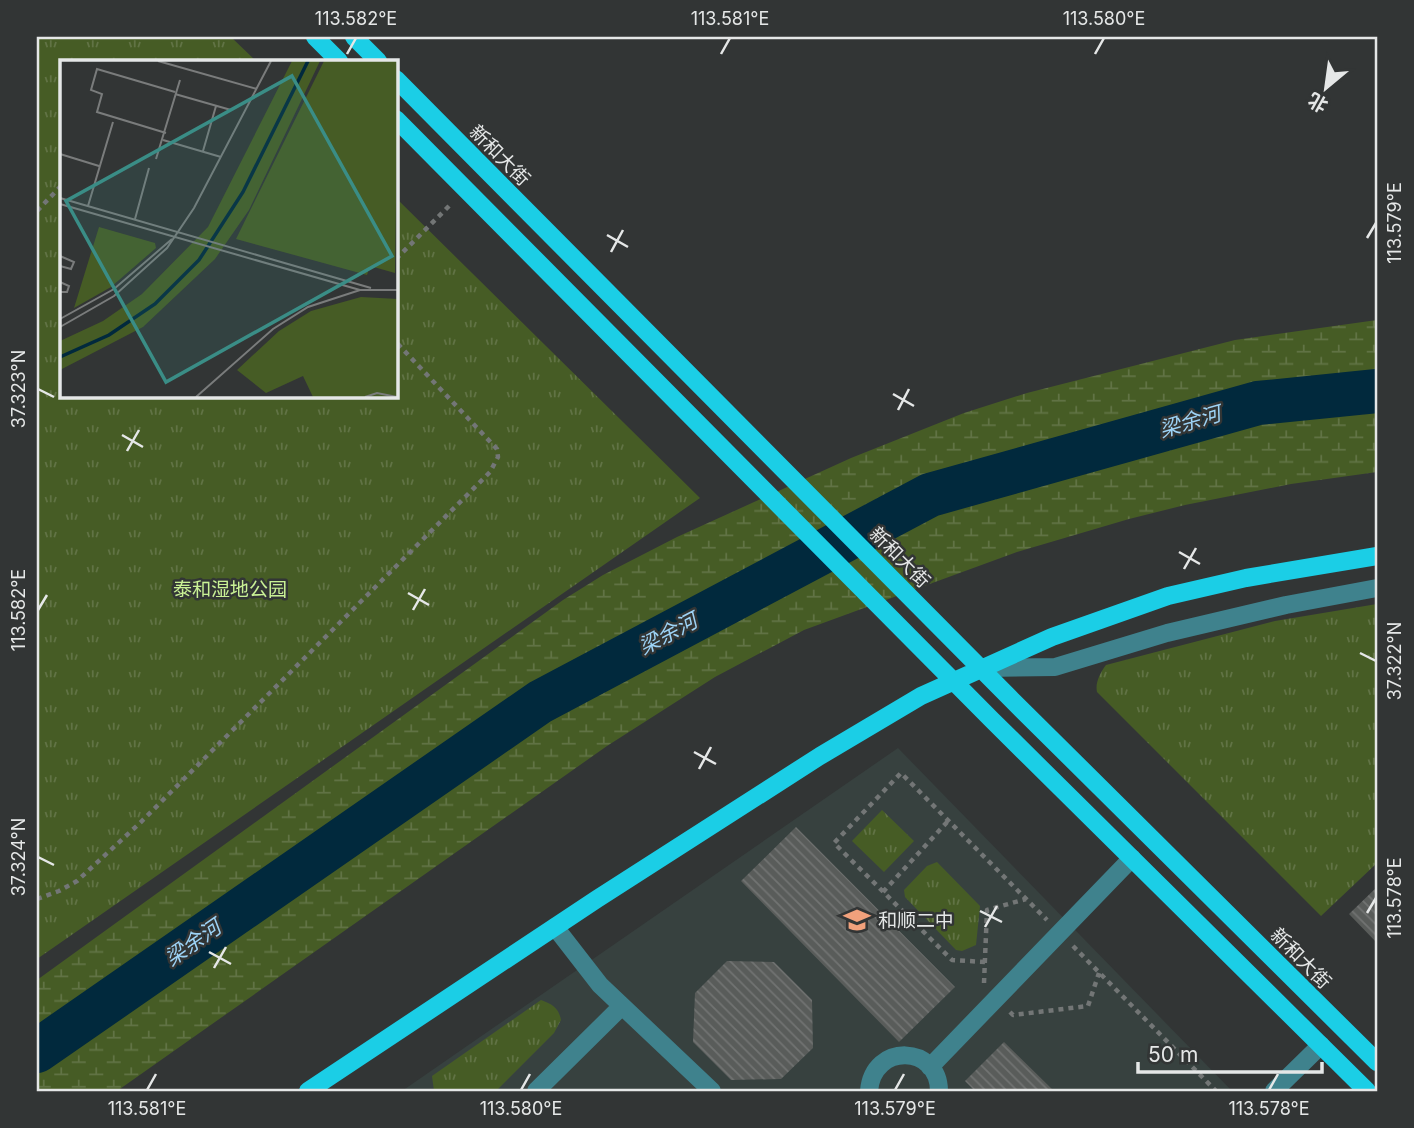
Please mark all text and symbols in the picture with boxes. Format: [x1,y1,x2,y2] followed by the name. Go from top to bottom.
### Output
[315,8,397,29] text: 113.582°E
[691,8,769,29] text: 113.581°E
[1063,8,1145,29] text: 113.580°E
[1292,52,1362,122] north arrow
[60,60,397,397] inset map
[1304,88,1332,117] text: 北
[465,120,535,190] street label: 新和大街
[1384,182,1405,264] text: 113.579°E
[8,350,29,428] text: 37.323°N
[1156,400,1227,442] water label: 梁余河
[865,522,935,592] street label: 新和大街
[8,569,29,651] text: 113.582°E
[173,578,287,601] park label: 泰和湿地公园
[634,606,705,659] water label: 梁余河
[1384,622,1405,700] text: 37.322°N
[8,818,29,896] text: 37.324°N
[1384,857,1405,939] text: 113.578°E
[842,905,872,935] school or university icon: 和顺二中
[878,909,954,932] place label: 和顺二中
[160,912,229,971] water label: 梁余河
[1266,923,1336,993] street label: 新和大街
[1138,1030,1321,1074] scale bar
[1148,1042,1198,1067] text: 50 m
[108,1098,186,1119] text: 113.581°E
[480,1098,562,1119] text: 113.580°E
[854,1098,936,1119] text: 113.579°E
[1228,1098,1310,1119] text: 113.578°E

